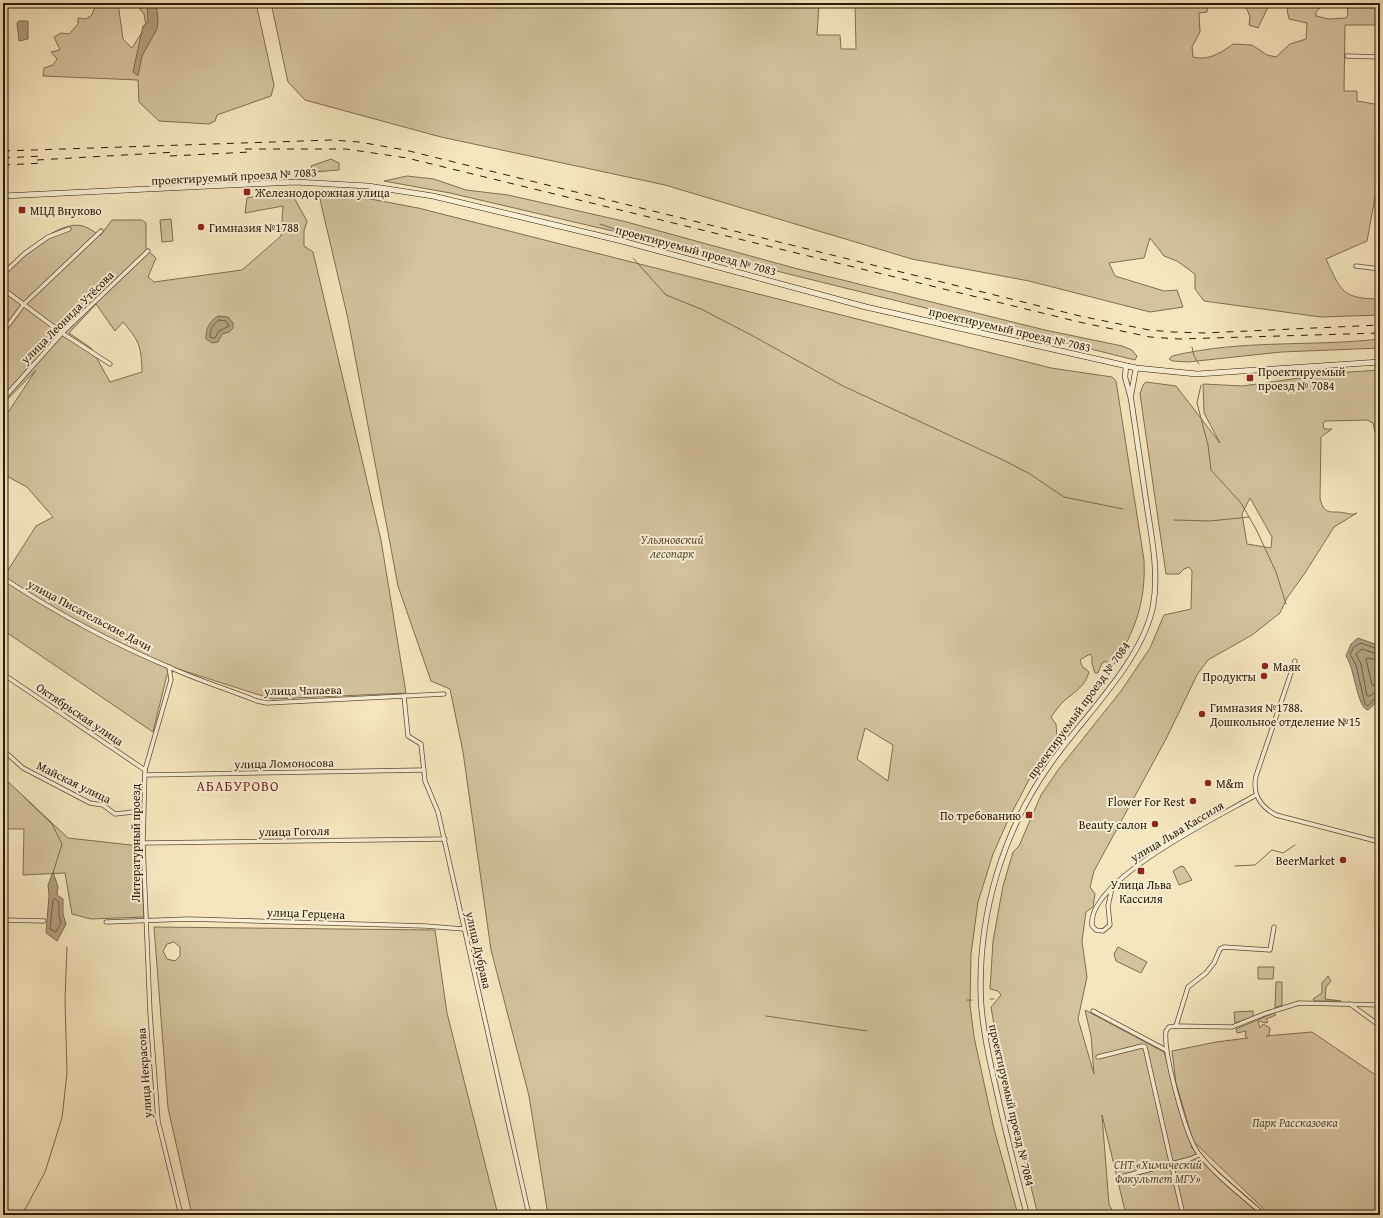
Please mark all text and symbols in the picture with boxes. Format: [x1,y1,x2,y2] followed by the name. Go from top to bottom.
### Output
[151,163,317,189] street label: проектируемый проезд № 7083
[254,184,390,201] place label: Железнодорожная улица
[242,187,252,197] marker: Железнодорожная улица
[30,202,102,219] place label: МЦД Внуково
[17,205,27,215] marker: МЦД Внуково
[209,219,299,236] place label: Гимназия №1788
[614,220,778,280] street label: проектируемый проезд № 7083
[196,222,206,232] marker: Гимназия №1788
[16,267,117,368] street label: улица Леонида Утёсова
[927,302,1093,356] street label: проектируемый проезд № 7083
[1258,363,1346,394] place label: Проектируемый проезд № 7084
[1245,373,1255,383] marker: Проектируемый проезд № 7084
[641,531,704,562] park label: Ульяновский лесопарк
[24,574,155,655] street label: улица Писательские Дачи
[1022,638,1134,782] street label: проектируемый проезд № 7084
[1273,658,1301,675] place label: Маяк
[1260,661,1270,671] marker: Маяк
[1203,668,1257,685] place label: Продукты
[1259,671,1269,681] marker: Продукты
[33,678,127,750] street label: Октябрьская улица
[263,681,342,699] street label: улица Чапаева
[1209,699,1361,730] place label: Гимназия №1788. Дошкольное отделение №15
[1197,709,1207,719] marker: Гимназия №1788. Дошкольное отделение №15
[233,754,334,772] street label: улица Ломоносова
[34,757,114,807] street label: Майская улица
[1216,775,1244,792] place label: M&m
[197,776,279,796] district label: АБАБУРОВО
[1203,778,1213,788] marker: M&m
[127,783,144,902] street label: Литературный проезд
[1108,793,1186,810] place label: Flower For Rest
[1126,796,1227,866] street label: улица Льва Кассиля
[1188,796,1198,806] marker: Flower For Rest
[940,807,1021,824] place label: По требованию
[1024,810,1034,820] marker: По требованию
[1079,816,1147,833] place label: Beauty салон
[1150,819,1160,829] marker: Beauty салон
[257,822,330,840] street label: улица Гоголя
[1276,852,1336,869] place label: BeerMarket
[1338,855,1348,865] marker: BeerMarket
[1136,866,1146,876] marker: Улица Льва Кассиля
[1110,876,1172,907] place label: Улица Льва Кассиля
[266,903,346,923] street label: улица Герцена
[462,909,496,991] street label: улица Дубрава
[985,1022,1039,1188] street label: проектируемый проезд № 7084
[132,1027,156,1120] street label: улица Некрасова
[1252,1114,1338,1131] park label: Парк Рассказовка
[1114,1156,1202,1187] park label: СНТ «Химический Факультет МГУ»

